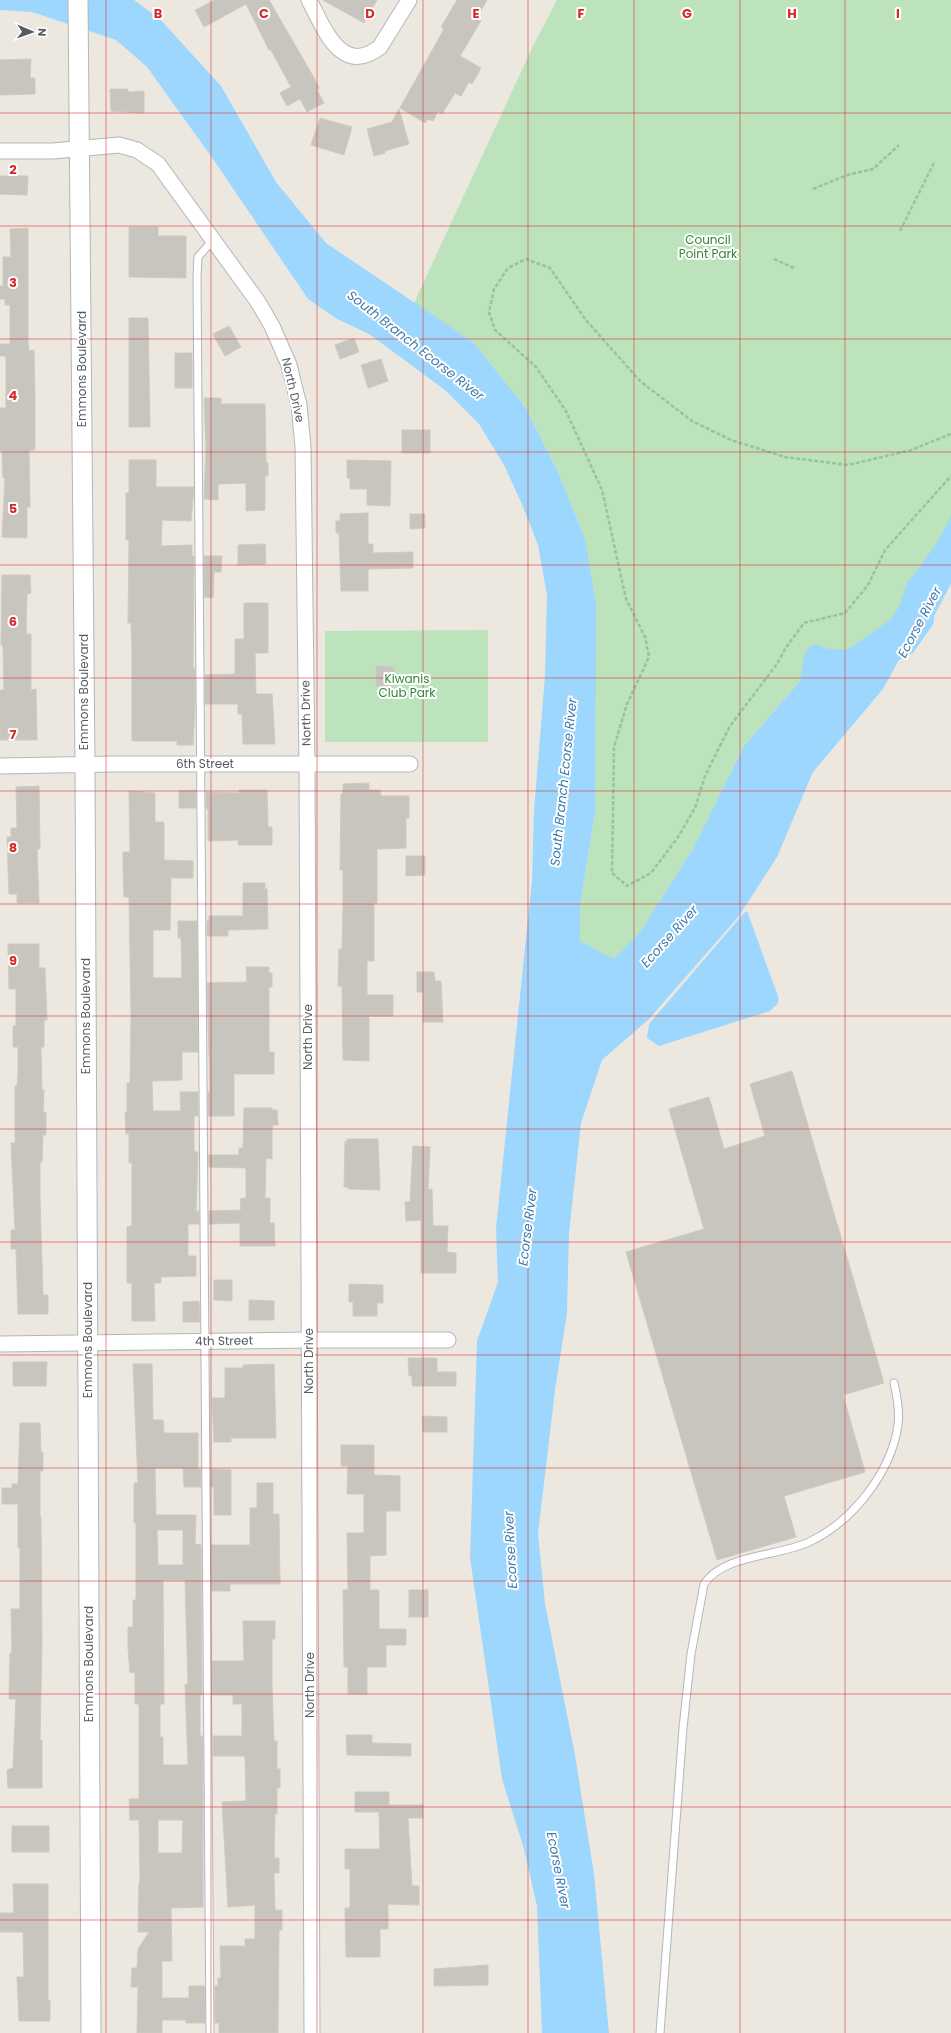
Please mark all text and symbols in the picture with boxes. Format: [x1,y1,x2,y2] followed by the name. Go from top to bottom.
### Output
[154,4,163,23] text: B
[259,4,269,23] text: C
[365,4,375,23] text: D
[472,4,480,23] text: E
[577,4,585,23] text: F
[682,4,692,23] text: G
[787,4,797,23] text: H
[896,4,900,23] text: I
[12,12,52,52] north arrow
[34,28,50,37] text: N
[9,160,17,179] text: 2
[679,231,738,262] park label: Council Point Park
[9,273,17,292] text: 3
[343,286,489,406] water label: South Branch Ecorse River
[73,311,90,427] street label: Emmons Boulevard
[278,356,309,424] street label: North Drive
[9,386,18,405] text: 4
[9,499,17,518] text: 5
[893,582,947,661] water label: Ecorse River
[9,612,17,631] text: 6
[75,634,92,750] street label: Emmons Boulevard
[379,670,436,701] park label: Kiwanis Club Park
[296,680,315,746] street label: North Drive
[545,696,582,867] water label: South Branch Ecorse River
[10,725,17,744] text: 7
[176,755,234,772] street label: 6th Street
[9,838,17,857] text: 8
[636,900,703,972] water label: Ecorse River
[9,951,17,970] text: 9
[77,958,94,1074] street label: Emmons Boulevard
[299,1004,316,1070] street label: North Drive
[513,1186,542,1267] water label: Ecorse River
[79,1282,96,1398] street label: Emmons Boulevard
[300,1328,317,1394] street label: North Drive
[195,1331,253,1350] street label: 4th Street
[499,1510,522,1589] water label: Ecorse River
[80,1606,97,1722] street label: Emmons Boulevard
[301,1652,318,1718] street label: North Drive
[542,1830,575,1911] water label: Ecorse River

